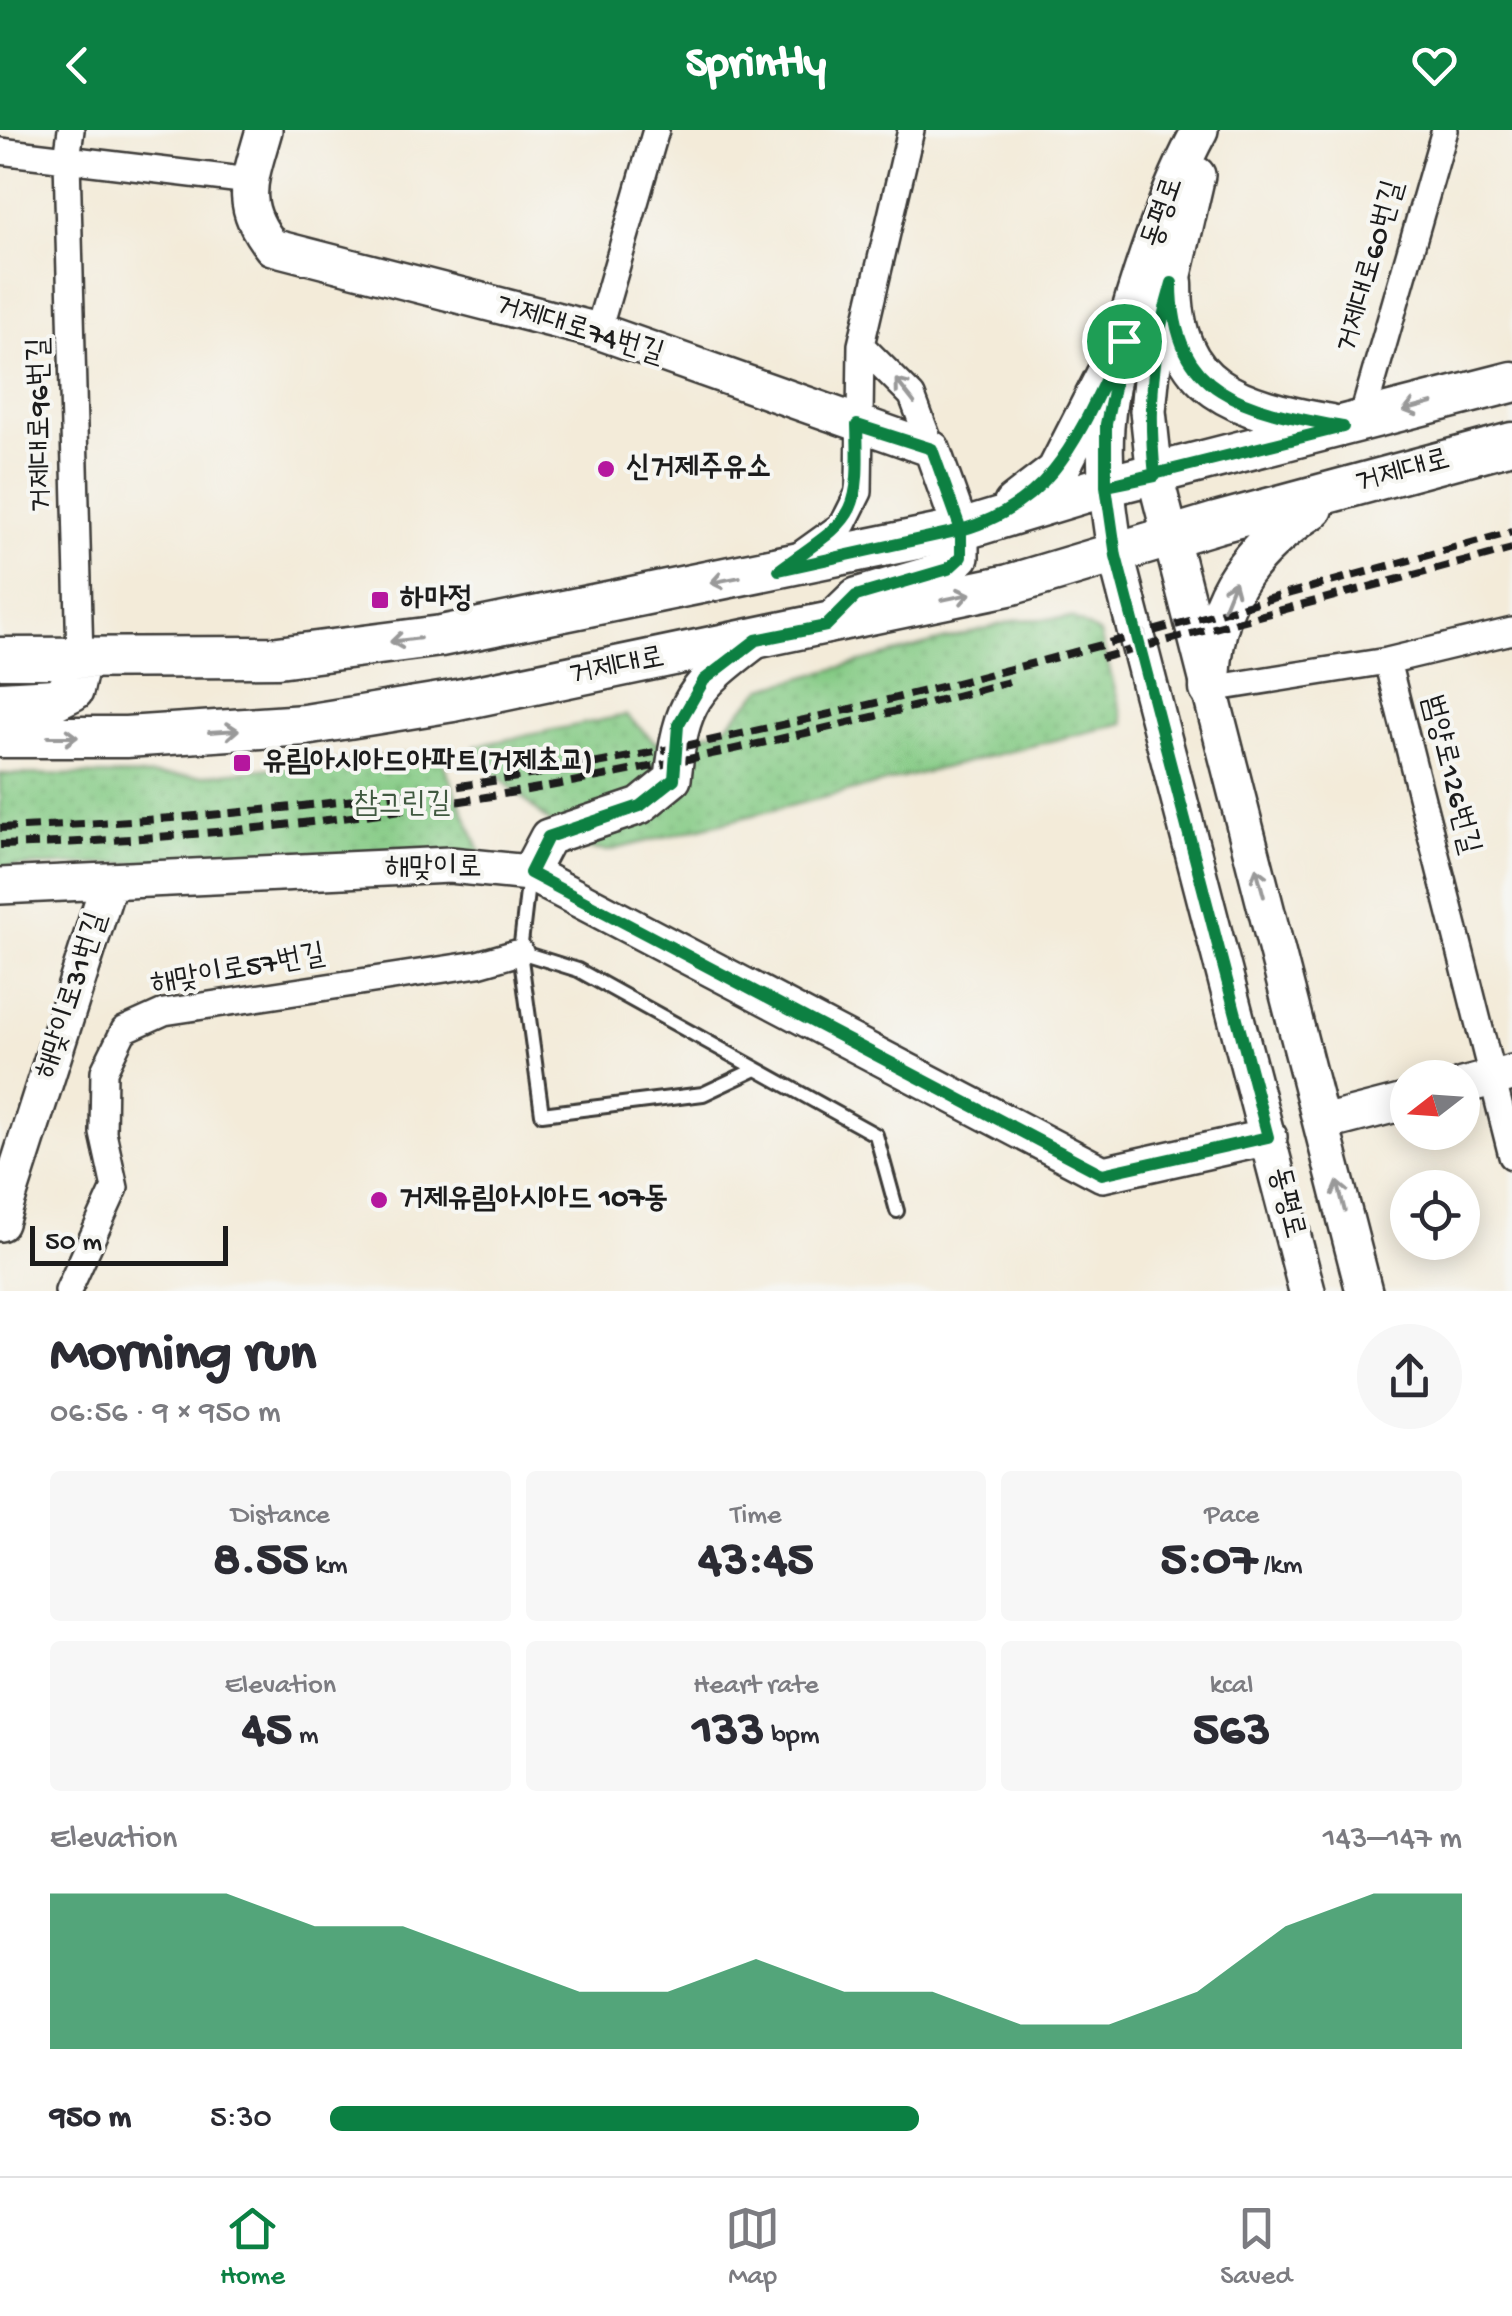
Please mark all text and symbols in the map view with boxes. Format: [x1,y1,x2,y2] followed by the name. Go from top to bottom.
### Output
[50,38,105,93] icon: back
[1407,38,1462,93] icon: heart
[686,39,826,92] text: Sprintly
[1136,173,1192,253] street label: 동평로
[1331,177,1413,357] street label: 거제대로60번길
[490,289,668,373] street label: 거제대로74번길
[1082,299,1167,384] pin
[1097,314,1152,369] icon: arrive
[23,337,61,513] street label: 거제대로96번길
[894,379,916,405] one-way arrow
[1403,399,1434,418] one-way arrow
[1352,444,1454,502] street label: 거제대로
[626,452,771,487] place label: 신거제주유소
[595,458,617,480] marker: 신거제주유소
[710,572,742,591] one-way arrow
[1222,580,1240,611] one-way arrow
[400,583,472,618] place label: 하마정
[939,587,971,605] one-way arrow
[369,589,391,611] marker: 하마정
[390,632,422,650] one-way arrow
[566,642,668,694] street label: 거제대로
[1412,692,1486,858] street label: 범양로126번길
[207,721,239,740] one-way arrow
[46,728,79,746] one-way arrow
[262,746,593,781] place label: 유림아시아드아파트(거제초교)
[231,752,253,774] marker: 유림아시아드아파트(거제초교)
[354,788,450,823] park label: 참그린길
[385,852,481,887] street label: 해맞이로
[1249,867,1268,898] one-way arrow
[30,909,116,1083] street label: 해맞이로31번길
[148,938,328,1004] street label: 해맞이로57번길
[1390,1060,1480,1150] north arrow
[1390,1060,1480,1260] map controls
[1259,1164,1311,1242] street label: 동평로
[1390,1170,1480,1260] button: locate
[1331,1181,1349,1213] one-way arrow
[399,1183,668,1218] place label: 거제유림아시아드 107동
[368,1189,390,1211] marker: 거제유림아시아드 107동
[30,1221,228,1266] scale bar
[45,1227,102,1260] text: 50 m
[1357,1324,1462,1429] button: share
[50,1325,316,1389] text: Morning run
[50,1395,281,1433] text: 06:56 · 9 × 950 m
[231,1500,330,1533] text: Distance
[730,1500,782,1533] text: Time
[1204,1500,1259,1533] text: Pace
[213,1533,309,1592] text: 8.55
[698,1533,814,1592] text: 43:45
[1161,1533,1257,1592] text: 5:07
[309,1550,348,1583] text: km
[1257,1550,1303,1583] text: /km
[225,1670,336,1703] text: Elevation
[693,1670,819,1703] text: Heart rate
[1210,1670,1254,1703] text: kcal
[242,1703,292,1762] text: 45
[692,1703,765,1762] text: 133
[1193,1703,1270,1762] text: 563
[292,1720,319,1753] text: m
[765,1720,820,1753] text: bpm
[50,1821,177,1859] text: Elevation
[1323,1821,1462,1859] text: 143–147 m
[50,2100,131,2138] text: 950 m
[210,2100,272,2138] text: 5:30
[220,2201,285,2294] tab: Home
[725,2201,780,2294] tab: Map
[1220,2201,1292,2294] tab: Saved

